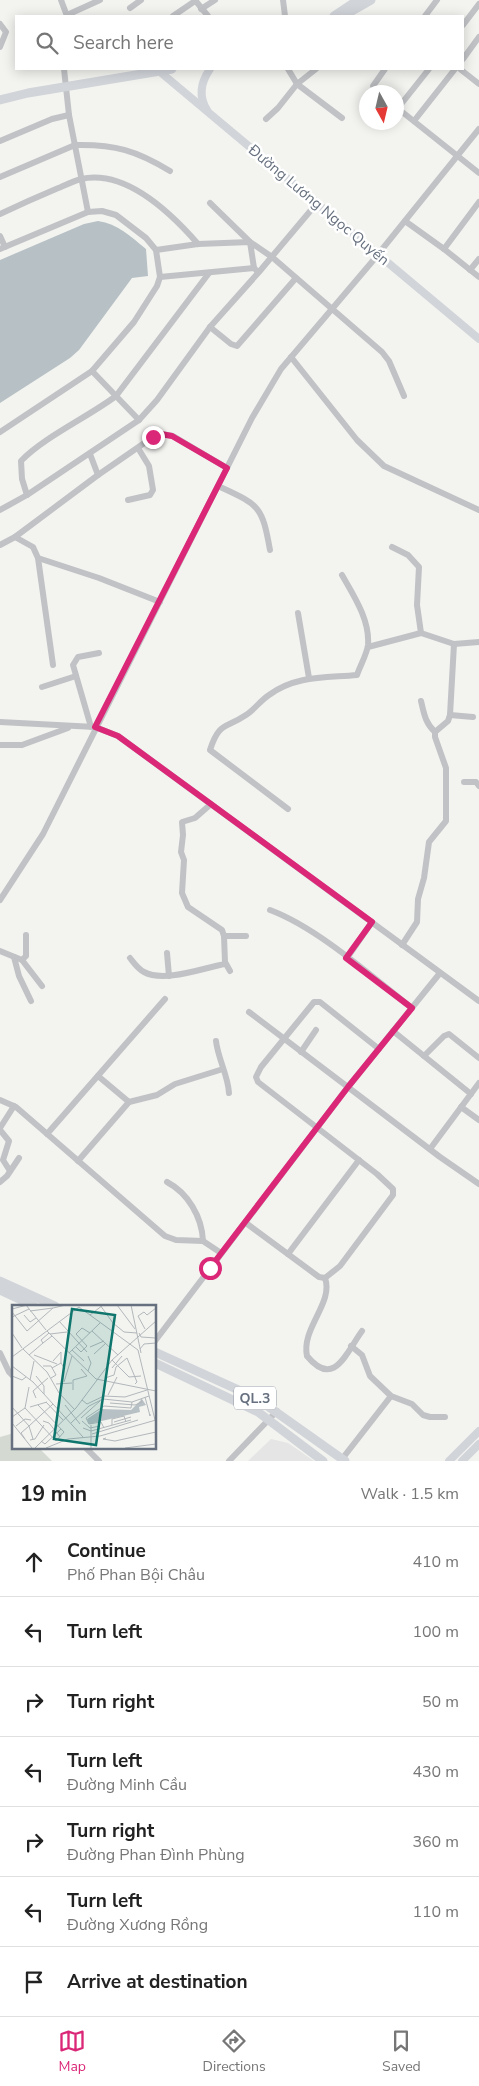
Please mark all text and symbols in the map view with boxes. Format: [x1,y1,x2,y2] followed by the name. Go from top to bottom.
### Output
[15,15,464,70] search box
[33,29,61,57] icon: search
[73,30,174,56] text: Search here
[359,85,404,130] north arrow
[244,139,394,270] street label: Đường Lương Ngọc Quyến
[142,426,165,449] route end
[199,1257,222,1280] route start
[12,1305,156,1448] inset map
[234,1386,276,1410] road number: QL.3
[20,1480,87,1508] text: 19 min
[361,1483,459,1505] text: Walk · 1.5 km
[67,1538,146,1564] text: Continue
[20,1548,48,1576] icon: ahead
[412,1551,459,1573] text: 410 m
[67,1564,205,1586] text: Phố Phan Bội Châu
[20,1618,48,1646] icon: left
[67,1619,142,1645] text: Turn left
[412,1621,459,1643] text: 100 m
[20,1688,48,1716] icon: right
[67,1689,154,1715] text: Turn right
[422,1691,459,1713] text: 50 m
[67,1748,142,1774] text: Turn left
[20,1758,48,1786] icon: left
[412,1761,459,1783] text: 430 m
[67,1774,187,1796] text: Đường Minh Cầu
[67,1818,154,1844] text: Turn right
[20,1828,48,1856] icon: right
[412,1831,459,1853] text: 360 m
[67,1844,245,1866] text: Đường Phan Đình Phùng
[67,1888,142,1914] text: Turn left
[20,1898,48,1926] icon: left
[412,1901,459,1923] text: 110 m
[67,1914,208,1936] text: Đường Xương Rồng
[20,1968,48,1996] icon: arrive
[67,1969,248,1995] text: Arrive at destination
[58,2027,86,2076] tab: Map
[203,2027,266,2076] tab: Directions
[382,2027,421,2076] tab: Saved

